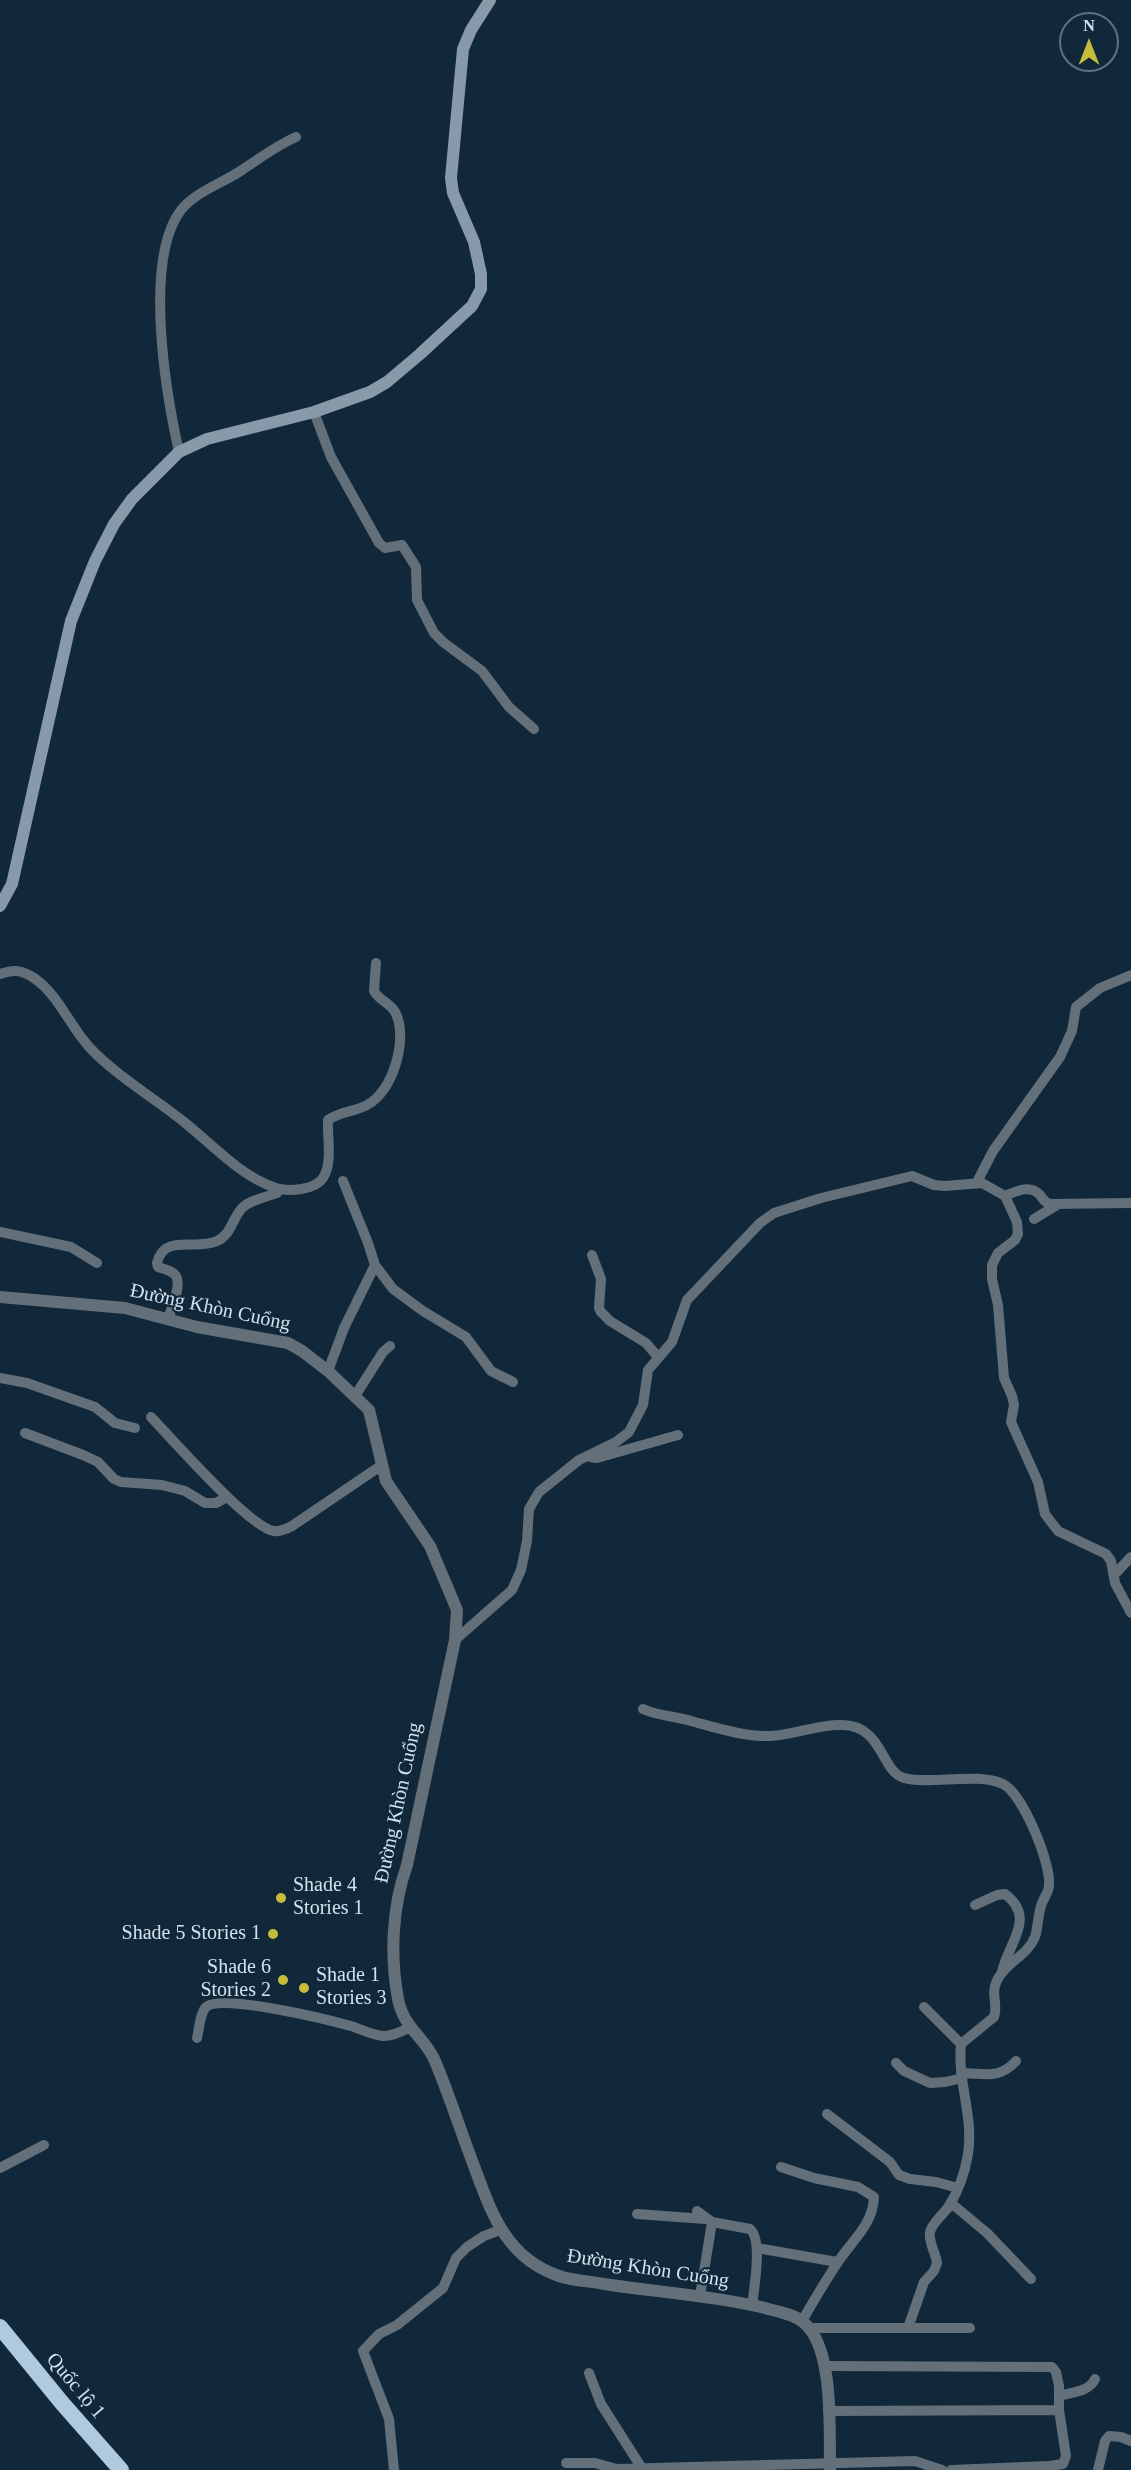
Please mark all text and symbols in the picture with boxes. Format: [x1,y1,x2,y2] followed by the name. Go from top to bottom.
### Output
[1059,12,1119,72] north arrow
[1083,17,1095,34] text: N
[127,1279,293,1337] street label: Đường Khòn Cuổng
[370,1720,428,1886] street label: Đường Khòn Cuổng
[293,1874,364,1921] place label: Shade 4 Stories 1
[274,1891,288,1905] marker: Shade 4 Stories 1
[122,1922,261,1946] place label: Shade 5 Stories 1
[266,1927,280,1941] marker: Shade 5 Stories 1
[200,1956,271,2003] place label: Shade 6 Stories 2
[316,1964,387,2011] place label: Shade 1 Stories 3
[276,1973,290,1987] marker: Shade 6 Stories 2
[297,1981,311,1995] marker: Shade 1 Stories 3
[565,2244,731,2294] street label: Đường Khòn Cuổng
[40,2348,110,2424] street label: Quốc lộ 1

